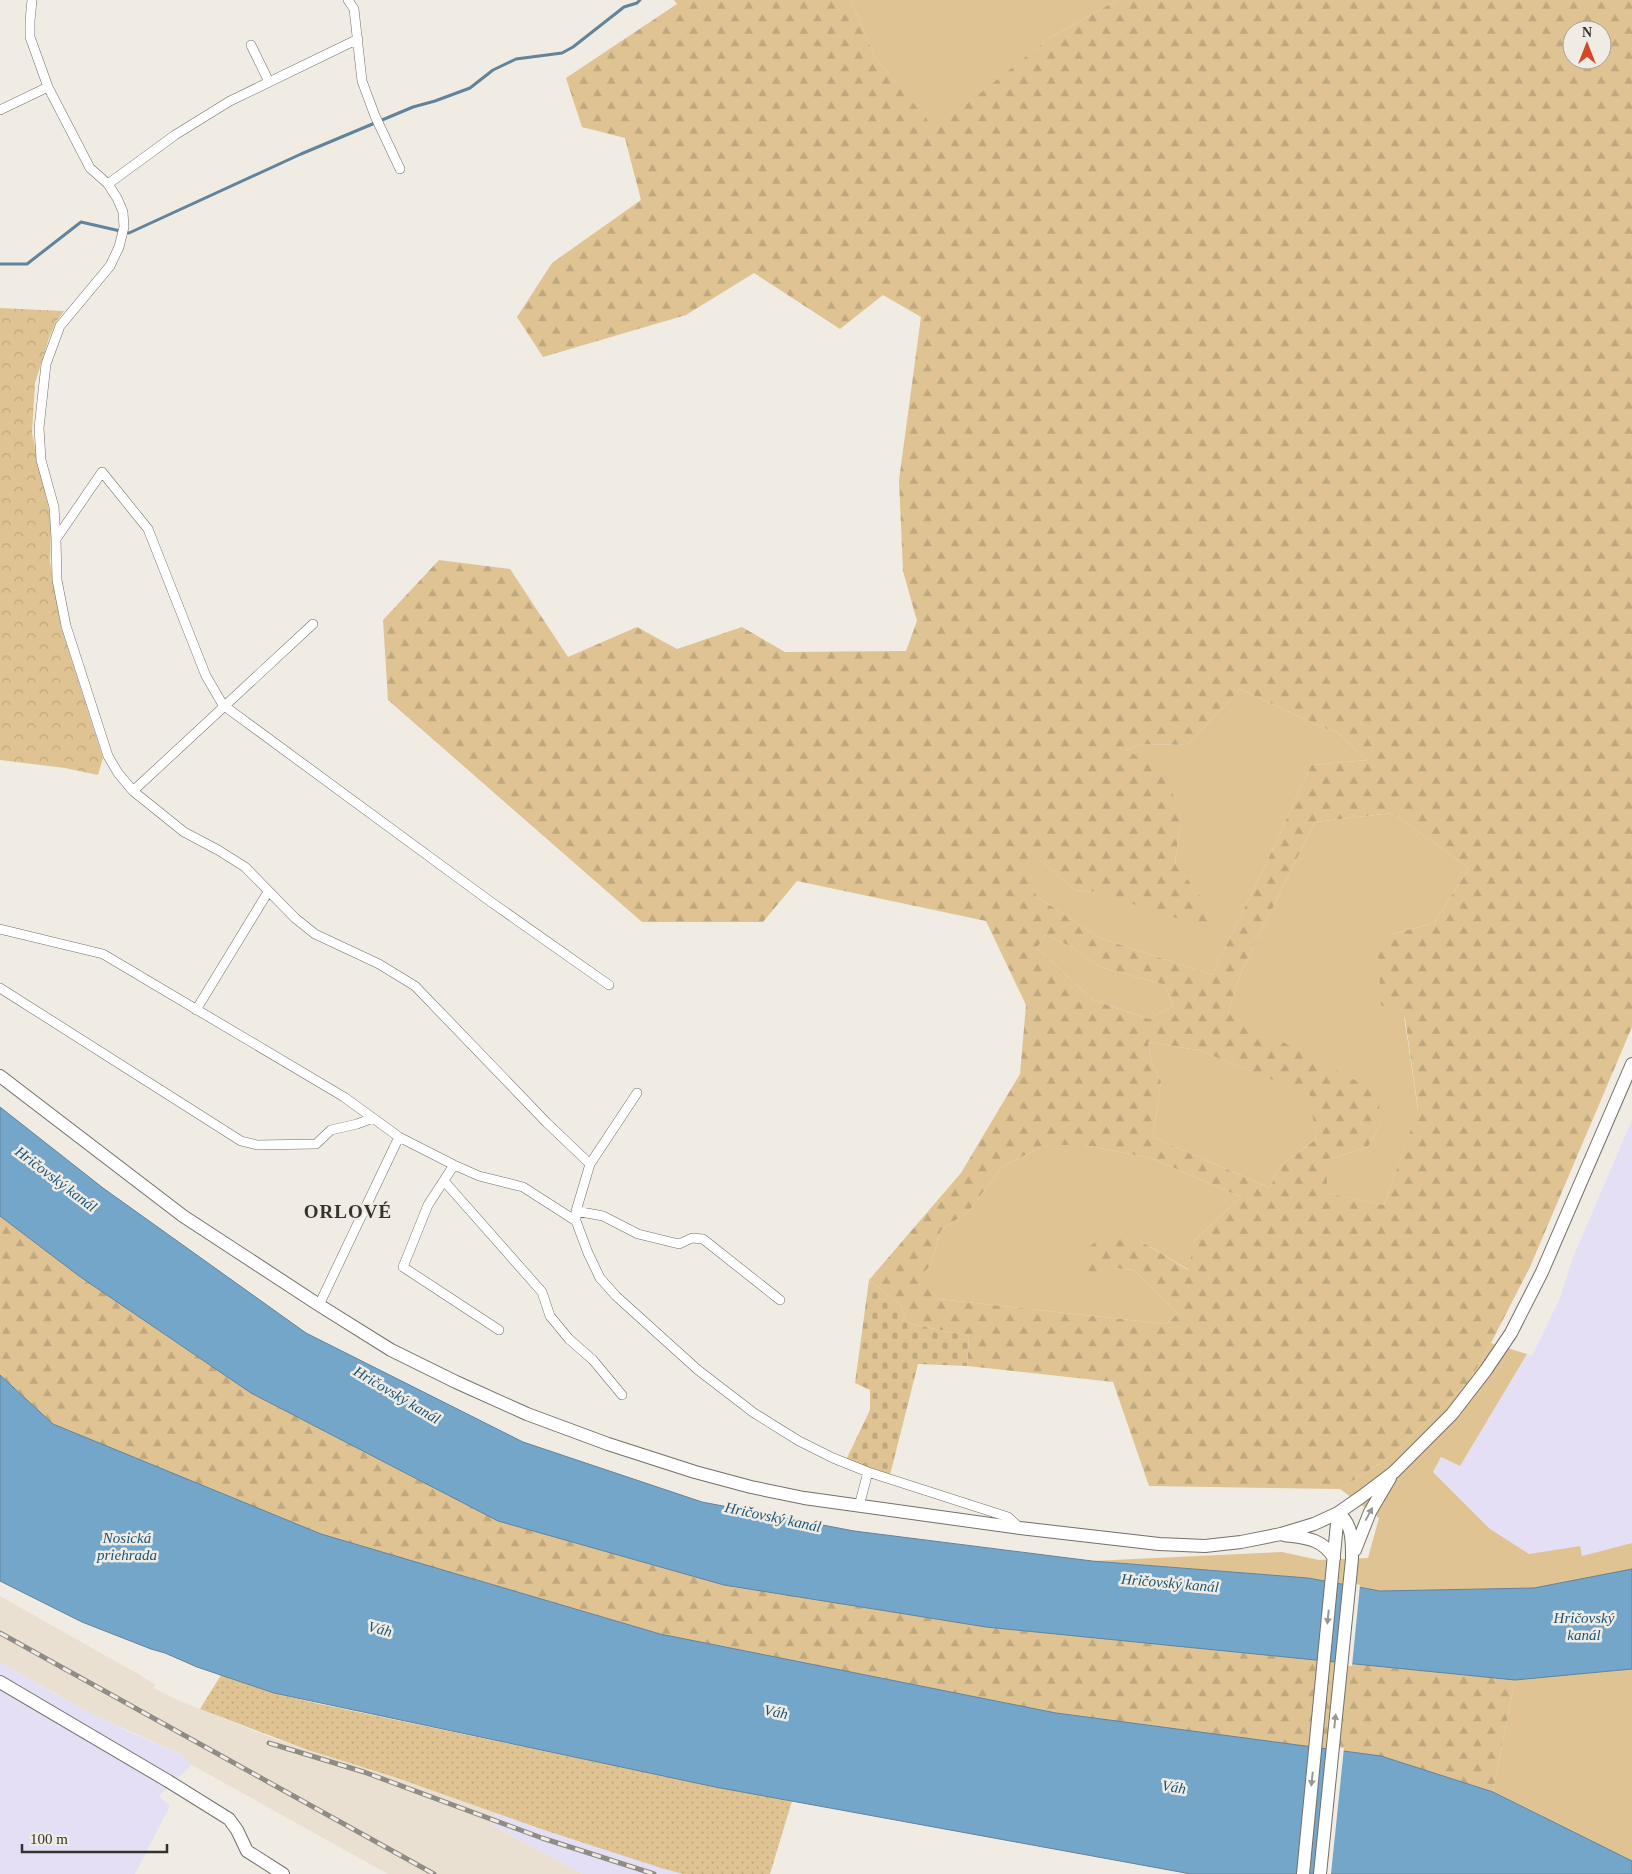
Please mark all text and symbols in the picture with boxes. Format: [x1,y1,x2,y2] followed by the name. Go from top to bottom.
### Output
[1562,20,1612,70] north arrow
[1582,25,1592,40] text: N
[11,1143,100,1215] water label: Hričovský kanál
[304,1201,392,1222] district label: ORLOVÉ
[350,1362,443,1427] water label: Hričovský kanál
[722,1499,823,1535] water label: Hričovský kanál
[1365,1506,1373,1521] one-way arrow
[96,1530,157,1563] water label: Nosická priehrada
[1120,1571,1219,1595] water label: Hričovský kanál
[1324,1609,1332,1625] one-way arrow
[1553,1610,1615,1643] water label: Hričovský kanál
[366,1618,394,1640] water label: Váh
[763,1702,789,1722] water label: Váh
[1331,1713,1339,1729] one-way arrow
[1308,1771,1316,1787] one-way arrow
[1161,1777,1187,1797] water label: Váh
[22,1822,168,1854] scale bar
[30,1831,68,1847] text: 100 m

